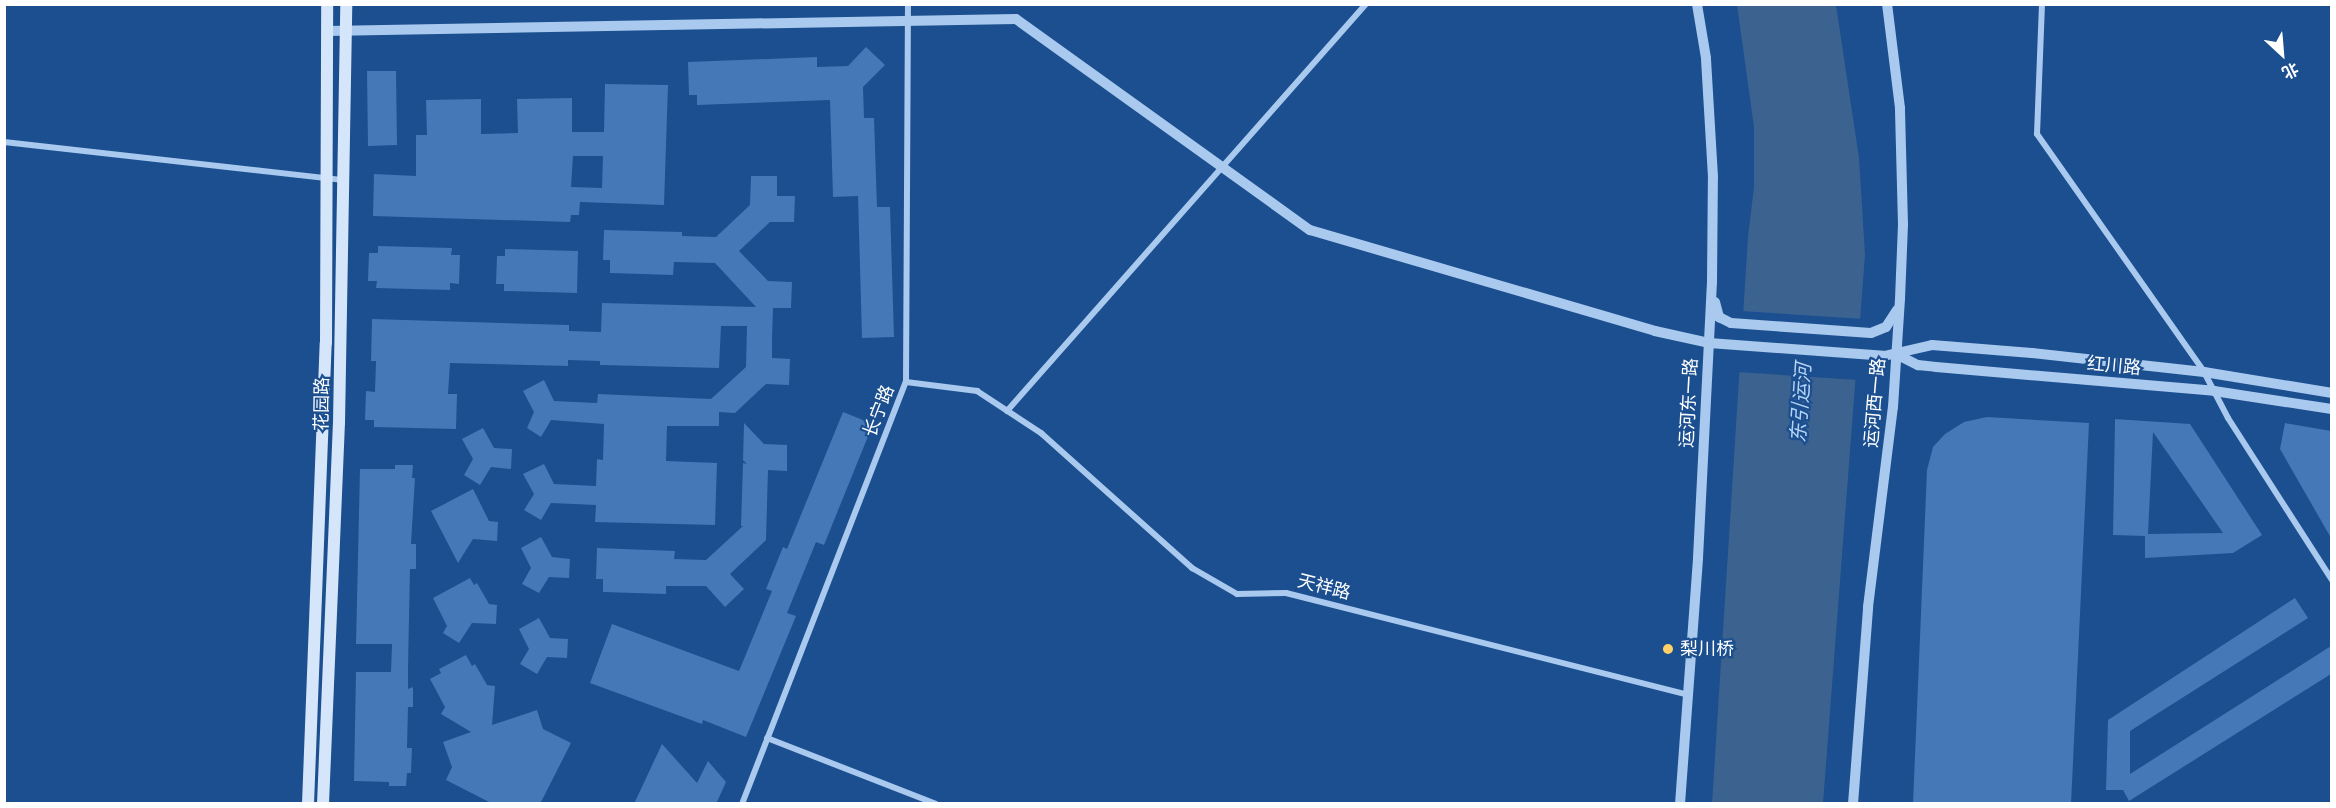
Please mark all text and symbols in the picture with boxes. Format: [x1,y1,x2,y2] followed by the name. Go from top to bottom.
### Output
[2252,24,2312,84] north arrow
[2279,59,2301,83] text: 北
[2086,353,2142,379] street label: 红川路
[1676,357,1702,449] street label: 运河东一路
[1860,357,1890,449] street label: 运河西一路
[1786,362,1816,444] water label: 东引运河
[311,377,333,431] street label: 花园路
[859,382,899,440] street label: 长宁路
[1295,570,1353,604] street label: 天祥路
[1680,638,1734,660] place label: 梨川桥
[1661,642,1675,656] marker: 梨川桥

